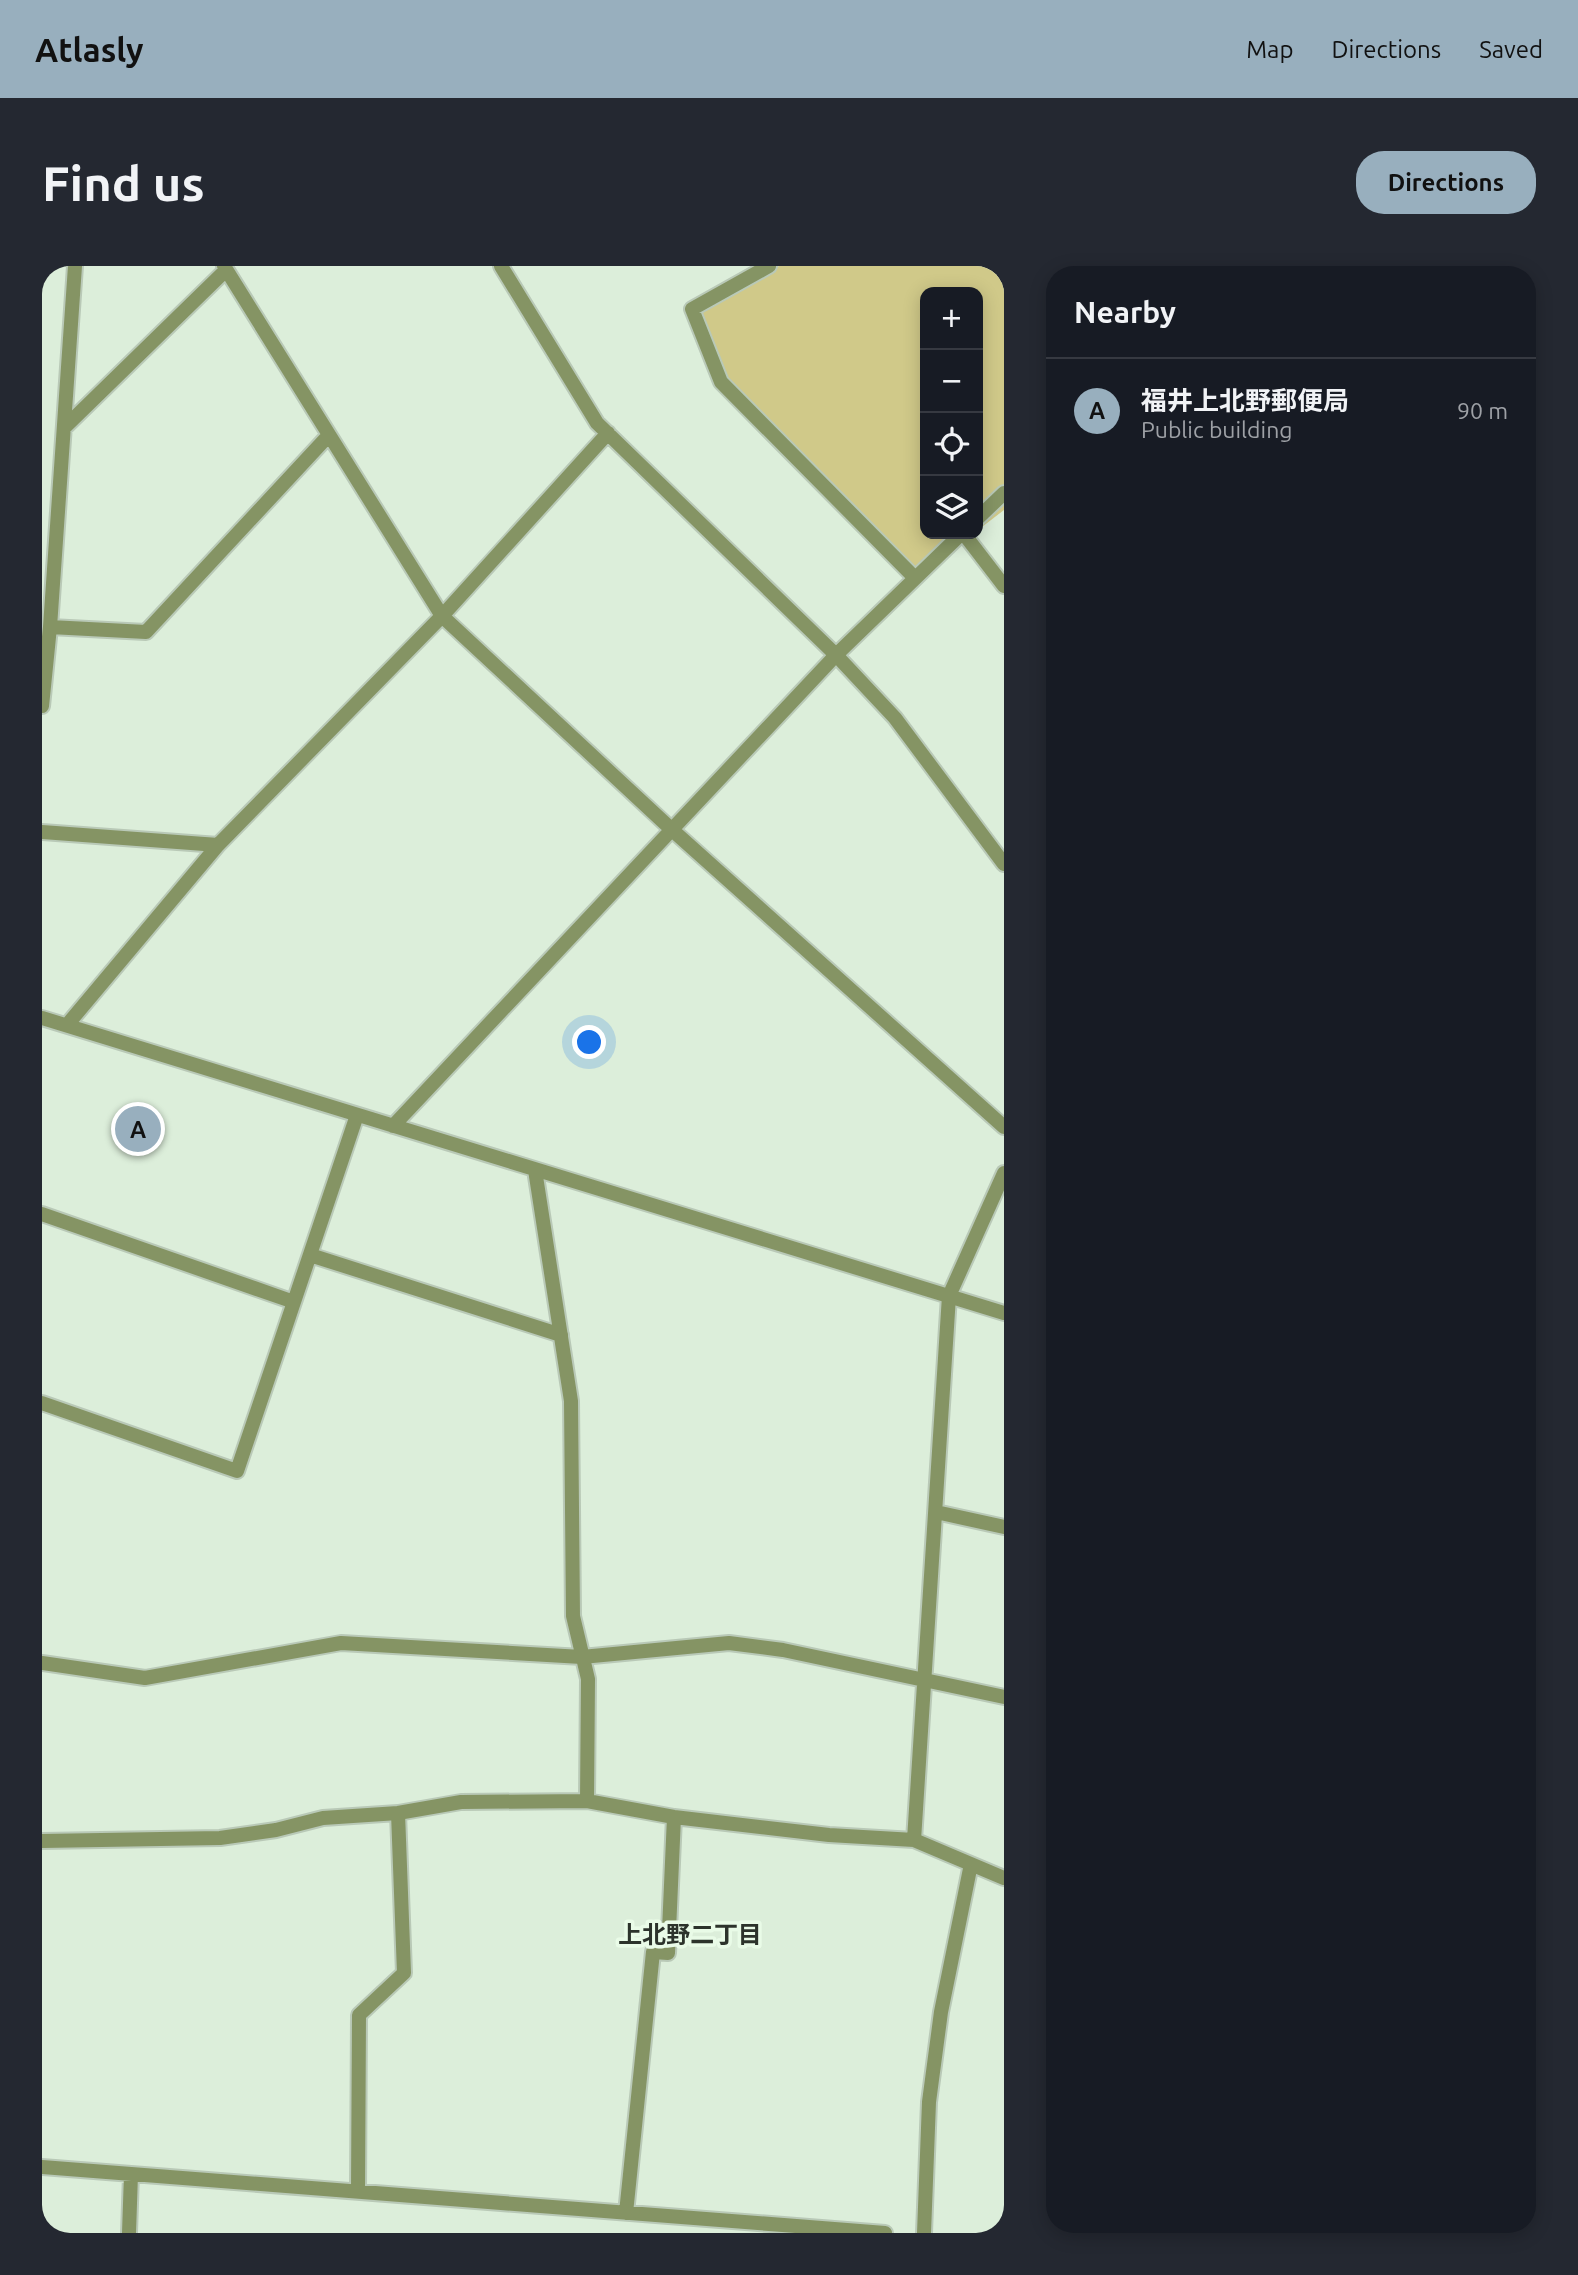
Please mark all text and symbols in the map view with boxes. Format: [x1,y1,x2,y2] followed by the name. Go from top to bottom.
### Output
[35,31,144,68] text: Atlasly
[1246,36,1293,63] text: Map
[1331,36,1441,63] text: Directions
[1479,36,1543,63] text: Saved
[1356,151,1536,214] button: Directions
[42,155,205,210] text: Find us
[920,287,983,539] map controls
[920,287,983,350] button: +
[1074,295,1176,329] text: Nearby
[920,350,983,413] button: −
[1141,386,1349,415] text: 福井上北野郵便局
[1089,398,1105,423] text: A
[1457,398,1508,423] text: 90 m
[920,413,983,476] button: locate
[1141,417,1293,442] text: Public building
[920,476,983,539] button: layers
[572,1025,606,1059] your location
[115,1103,161,1155] pin: A
[618,1921,762,1948] district label: 上北野二丁目

